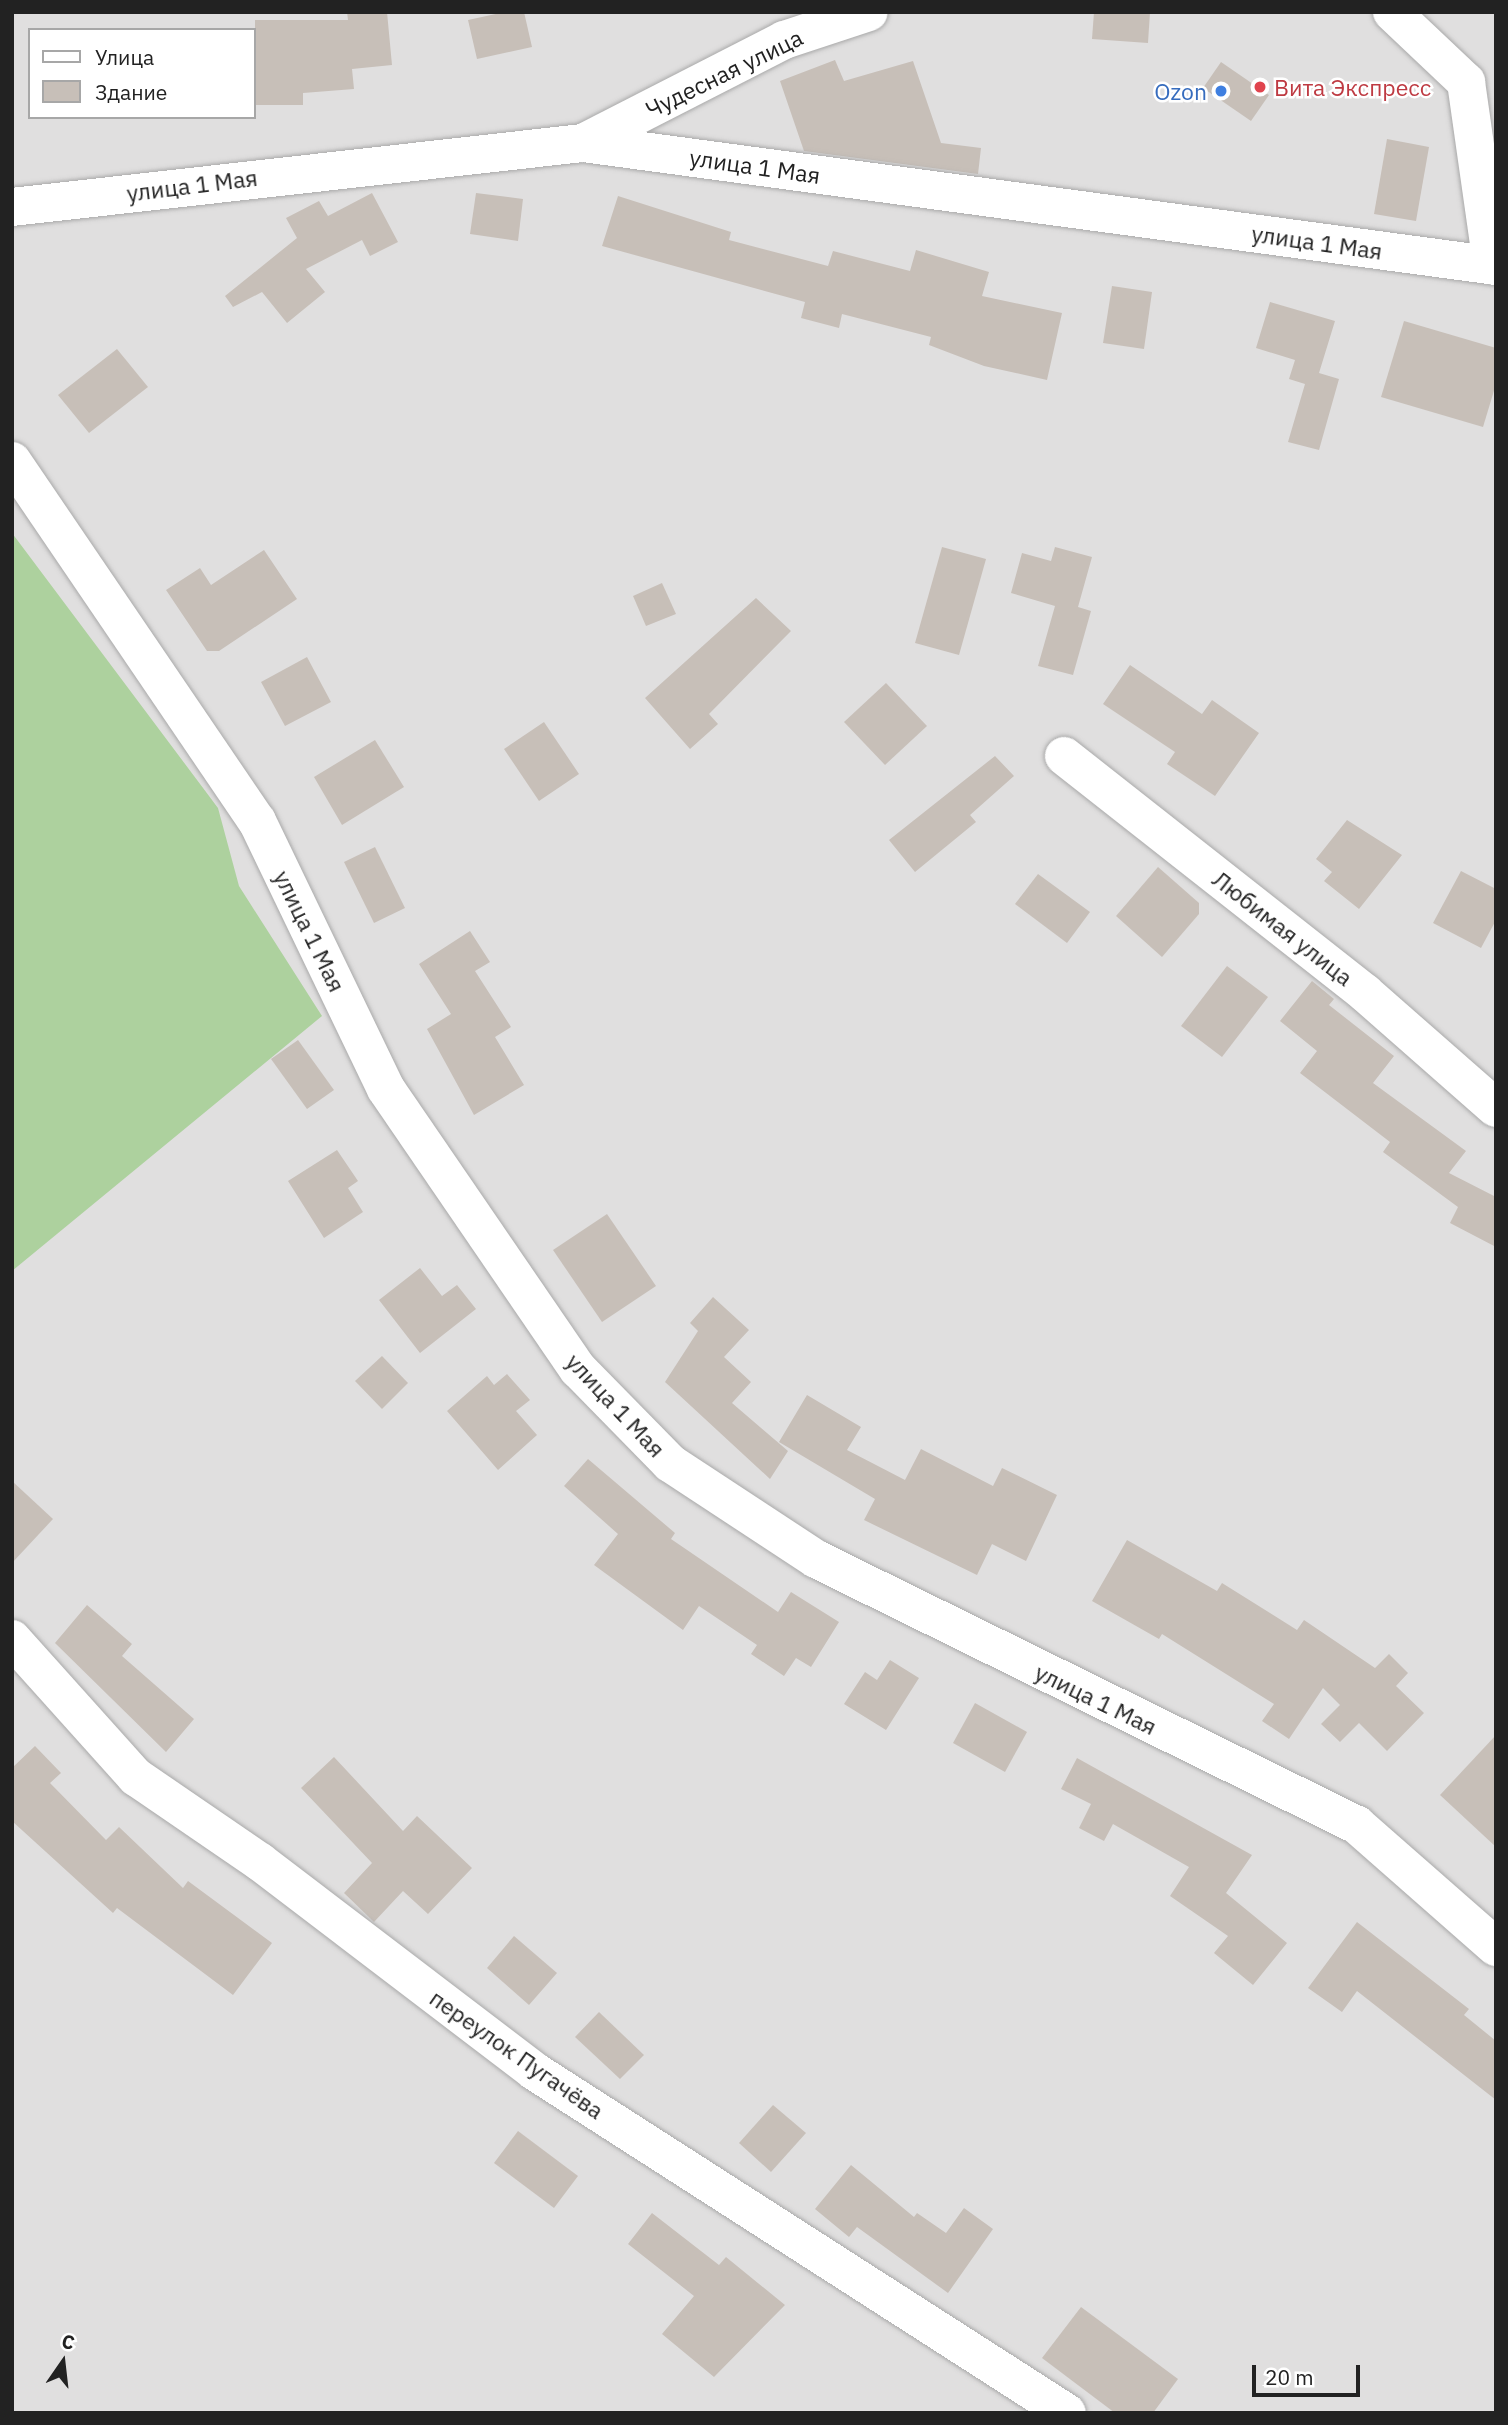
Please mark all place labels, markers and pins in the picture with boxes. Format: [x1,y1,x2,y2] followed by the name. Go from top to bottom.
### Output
[1274,73,1431,101] place label: Вита Экспресс
[1154,77,1207,105] place label: Ozon
[1252,79,1268,95] marker: Вита Экспресс
[1213,83,1229,99] marker: Ozon

